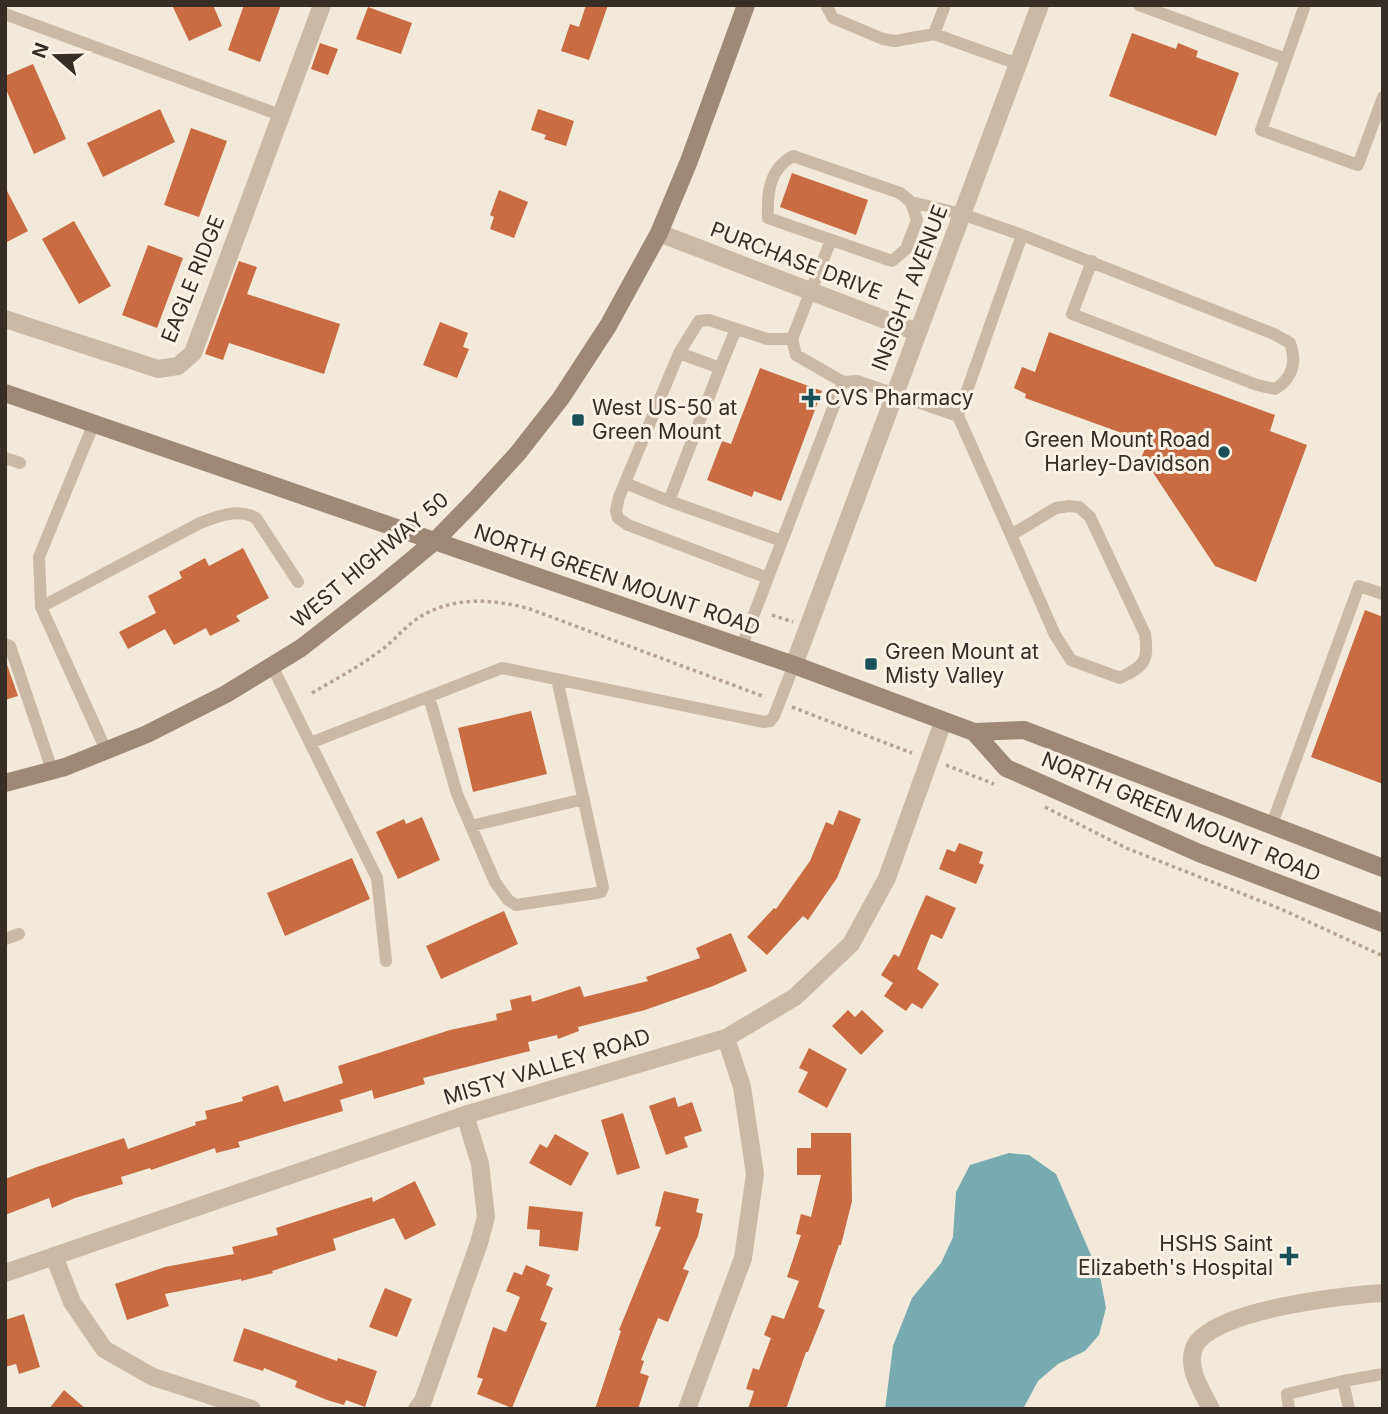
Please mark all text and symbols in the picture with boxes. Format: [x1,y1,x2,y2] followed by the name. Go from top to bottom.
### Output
[21,21,91,91] north arrow
[27,40,54,61] text: N
[866,201,953,374] street label: INSIGHT AVENUE
[156,212,229,346] street label: EAGLE RIDGE
[707,216,885,305] street label: PURCHASE DRIVE
[825,385,974,410] place label: CVS Pharmacy
[803,390,819,406] marker: CVS Pharmacy
[592,395,737,444] place label: West US-50 at Green Mount
[570,412,586,428] marker: West US-50 at Green Mount
[1024,427,1210,476] place label: Green Mount Road Harley-Davidson
[1216,444,1232,460] marker: Green Mount Road Harley-Davidson
[286,487,453,633] street label: WEST HIGHWAY 50
[471,519,764,640] street label: NORTH GREEN MOUNT ROAD
[885,639,1039,688] place label: Green Mount at Misty Valley
[863,656,879,672] marker: Green Mount at Misty Valley
[1038,746,1325,887] street label: NORTH GREEN MOUNT ROAD
[441,1023,653,1110] street label: MISTY VALLEY ROAD
[1078,1231,1273,1280] place label: HSHS Saint Elizabeth's Hospital
[1279,1246,1299,1266] marker: HSHS Saint Elizabeth's Hospital

